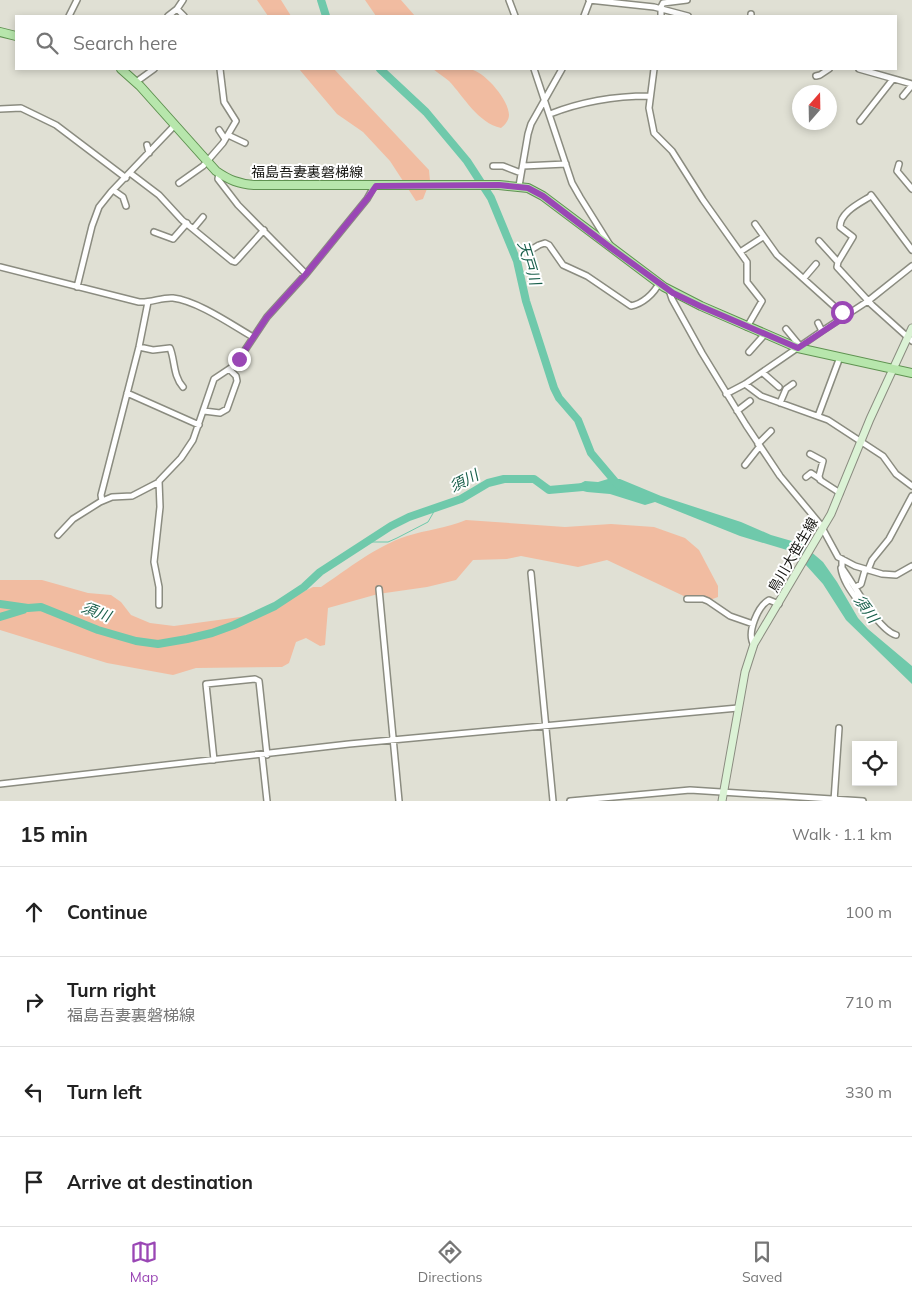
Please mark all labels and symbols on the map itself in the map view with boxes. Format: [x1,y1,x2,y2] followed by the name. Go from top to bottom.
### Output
[792,85,837,130] north arrow
[251,163,363,181] street label: 福島吾妻裏磐梯線
[514,239,546,289] water label: 天戸川
[831,301,854,324] route start
[228,348,251,371] route end
[446,464,483,496] water label: 須川
[764,514,822,596] street label: 鳥川大笹生線
[850,591,884,628] water label: 須川
[79,597,115,626] water label: 須川

